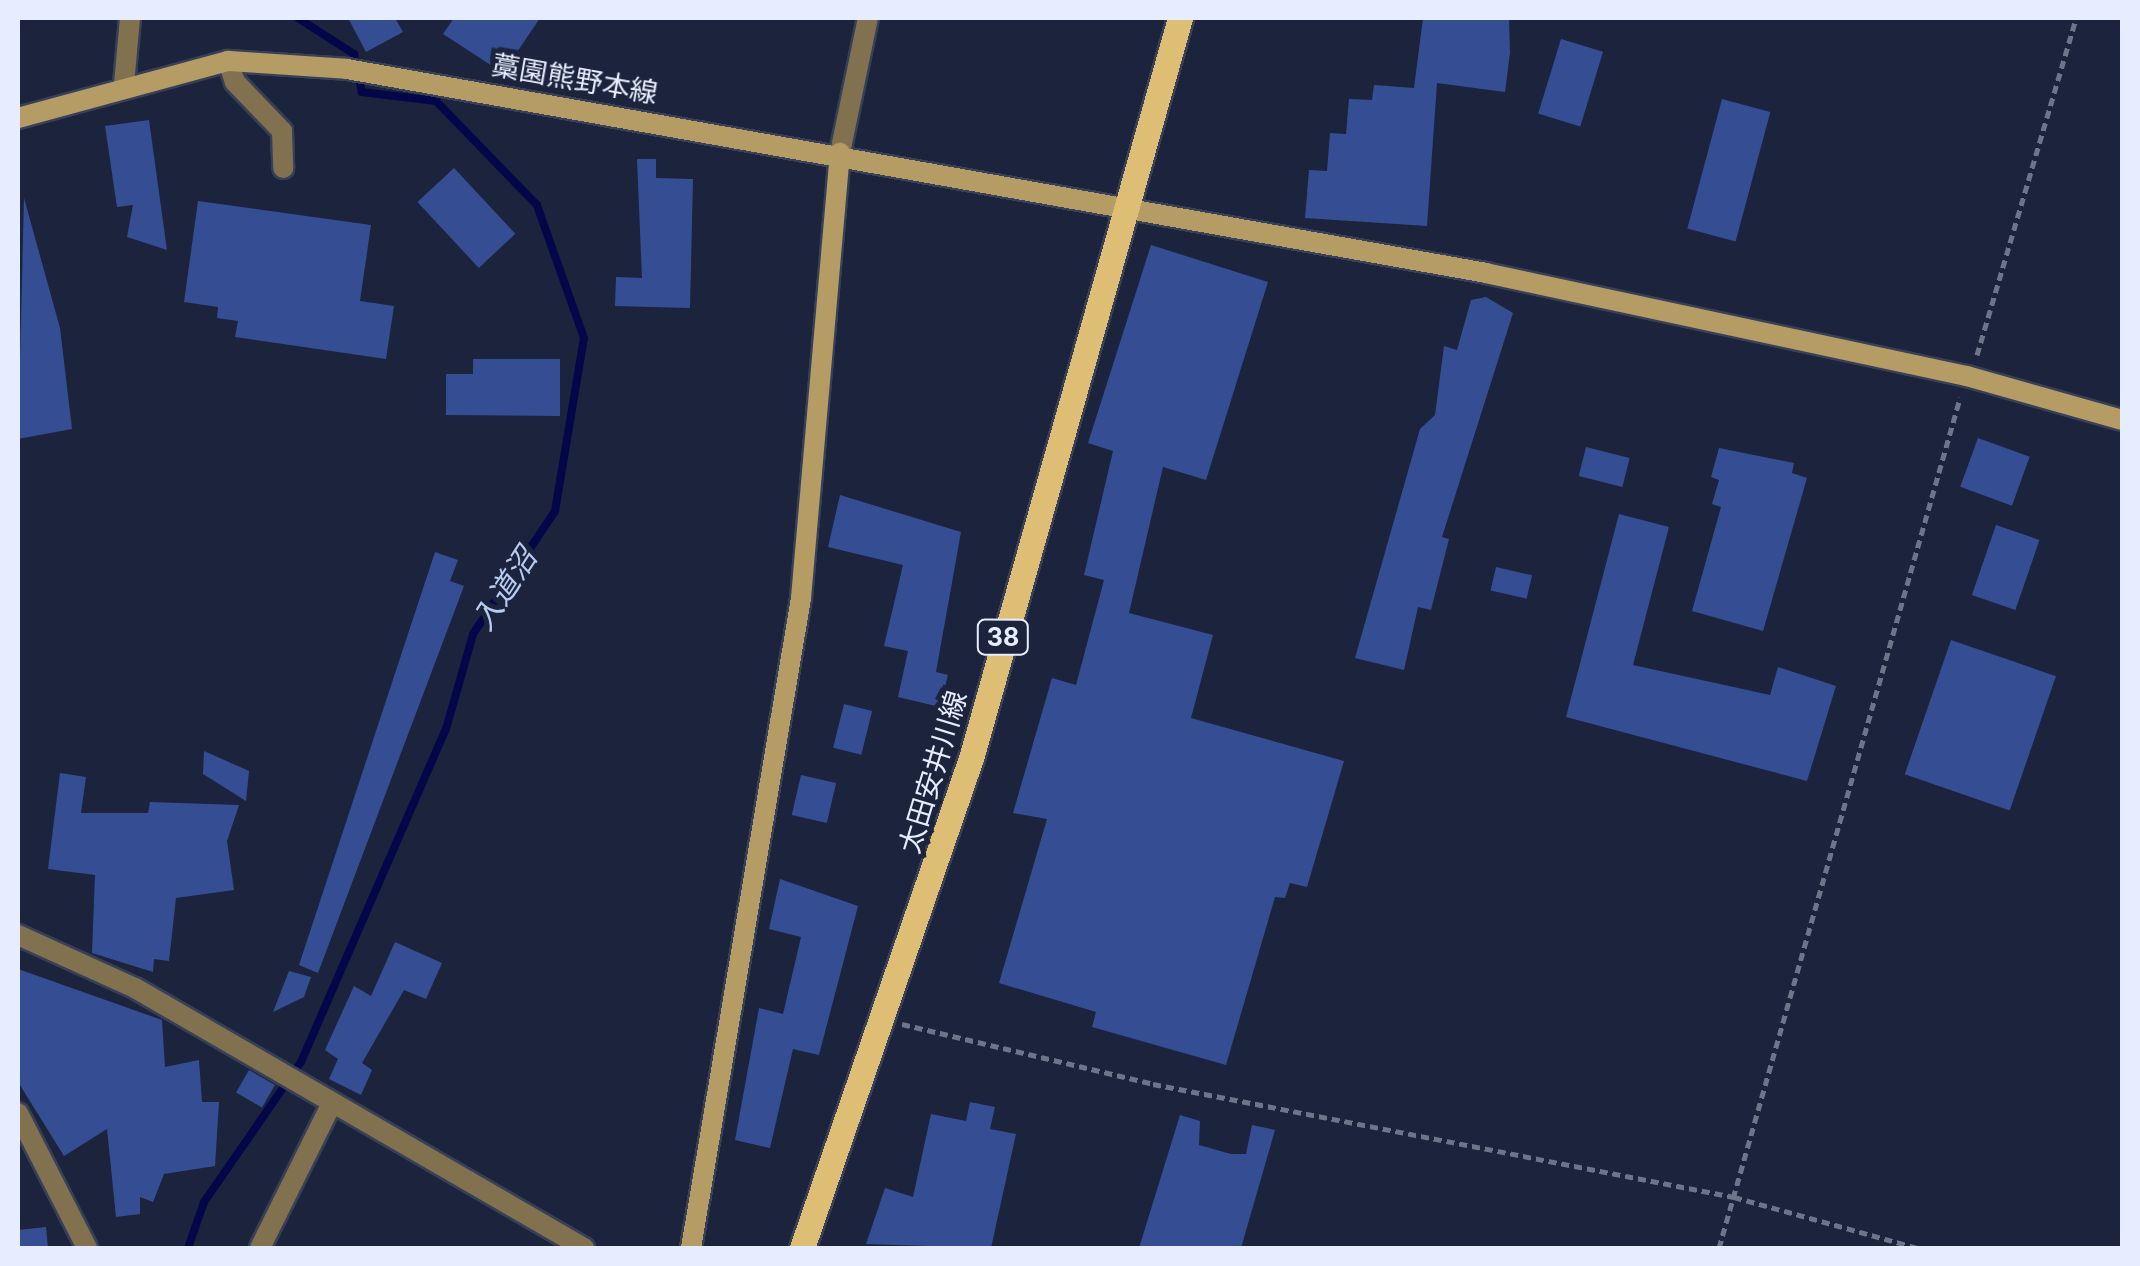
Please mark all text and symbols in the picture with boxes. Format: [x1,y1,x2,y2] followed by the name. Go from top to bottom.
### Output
[489,48,661,110] street label: 藁園熊野本線
[464,541,544,637] water label: 入道沼
[976,617,1030,657] road number: 38
[892,687,974,857] street label: 太田安井川線

